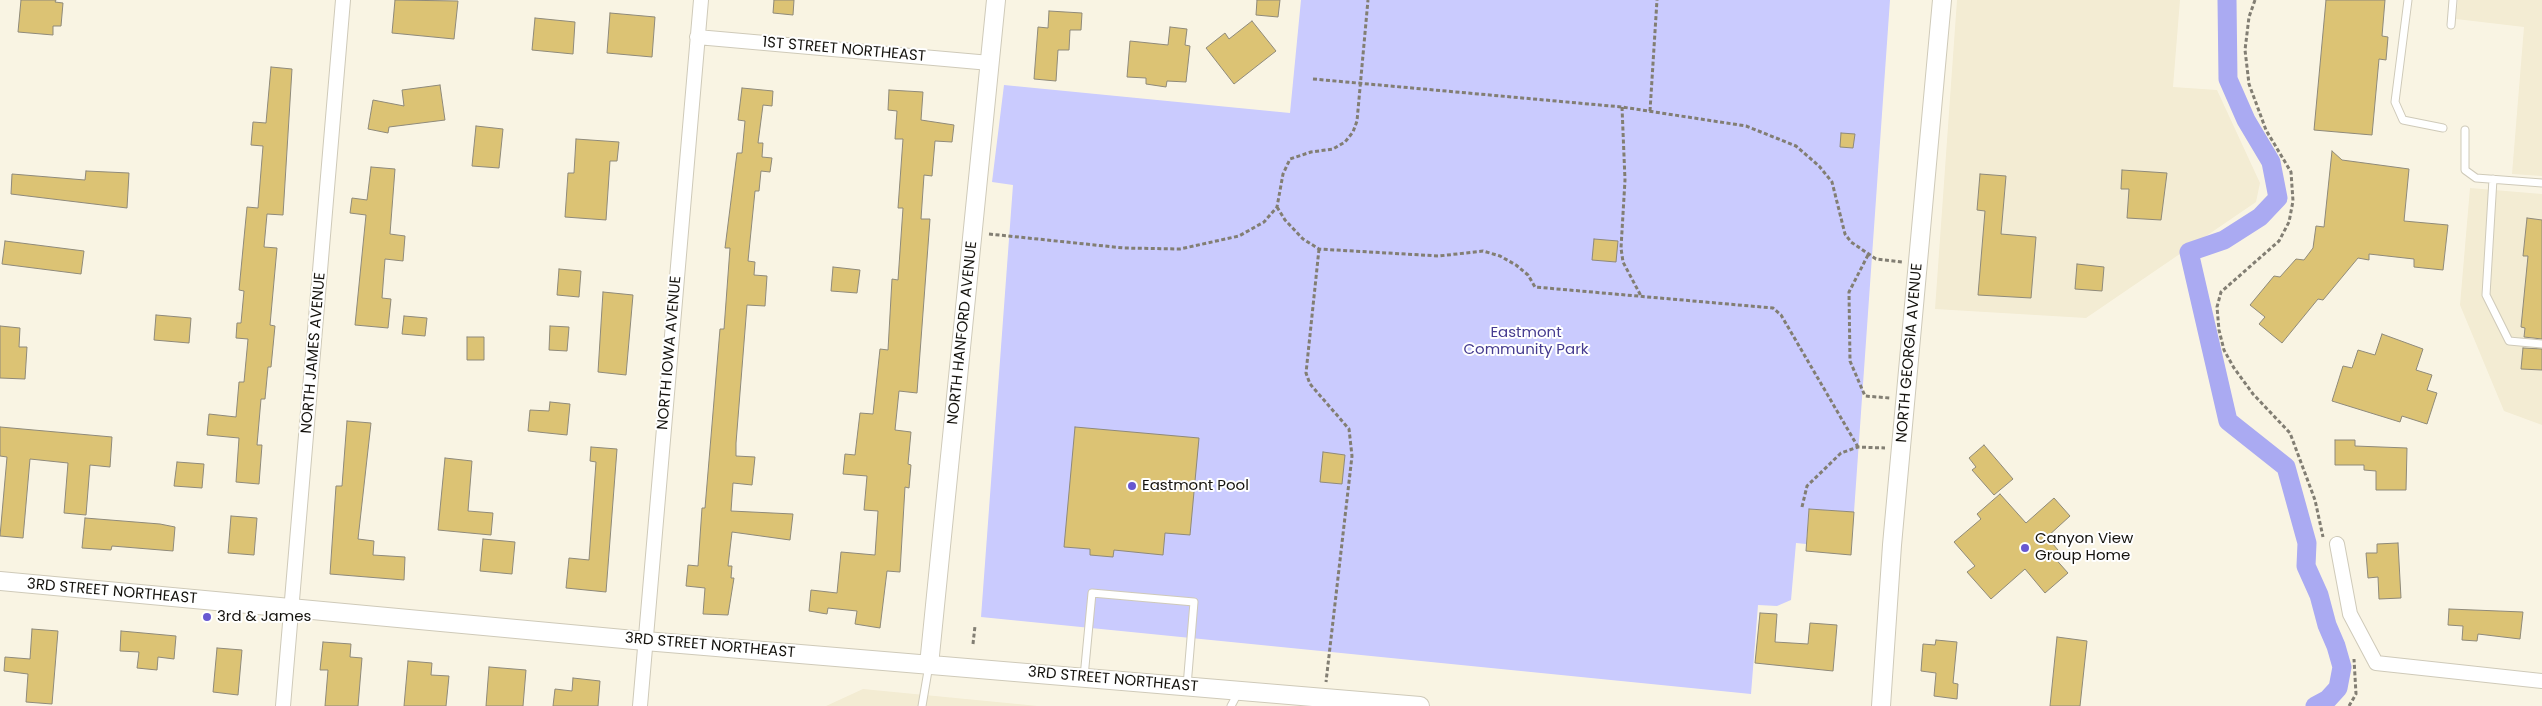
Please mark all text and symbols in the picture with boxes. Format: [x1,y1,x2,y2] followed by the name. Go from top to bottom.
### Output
[762,34,926,66] street label: 1ST STREET NORTHEAST
[944,240,982,426] street label: NORTH HANFORD AVENUE
[1893,263,1927,443] street label: NORTH GEORGIA AVENUE
[298,272,330,434] street label: NORTH JAMES AVENUE
[654,275,686,431] street label: NORTH IOWA AVENUE
[1463,324,1589,359] park label: Eastmont Community Park
[1142,477,1249,495] place label: Eastmont Pool
[1126,480,1138,492] marker: Eastmont Pool
[2035,530,2133,565] place label: Canyon View Group Home
[2019,542,2031,554] marker: Canyon View Group Home
[26,576,198,608] street label: 3RD STREET NORTHEAST
[217,608,311,626] place label: 3rd & James
[201,611,213,623] marker: 3rd & James
[624,630,796,662] street label: 3RD STREET NORTHEAST
[1027,664,1199,696] street label: 3RD STREET NORTHEAST

